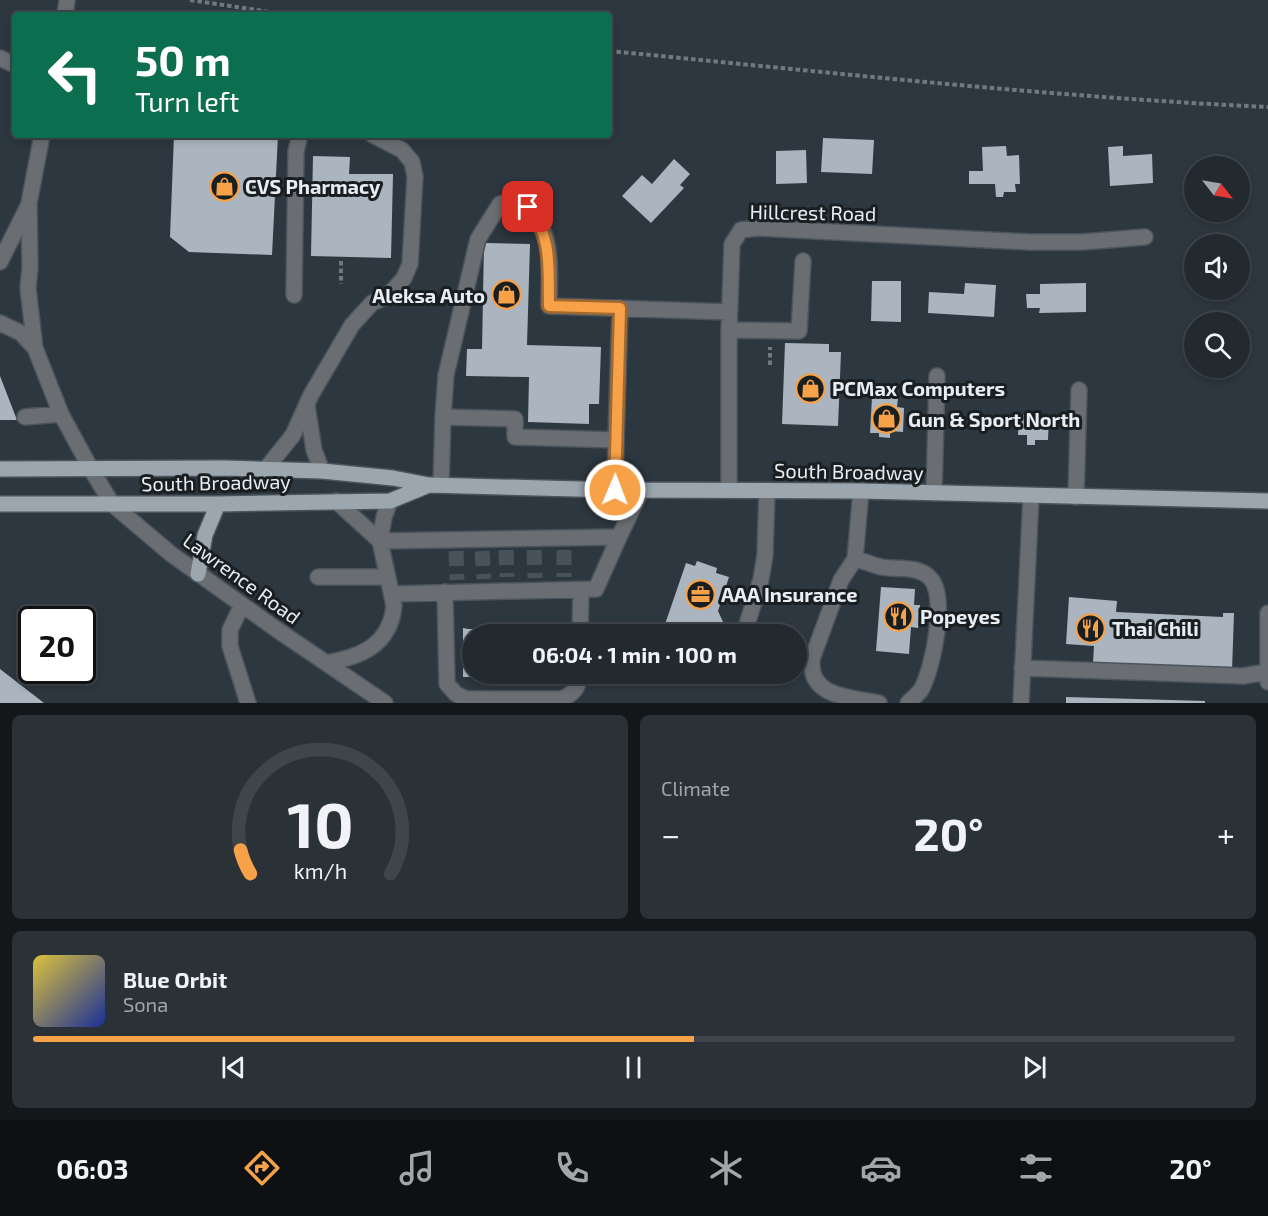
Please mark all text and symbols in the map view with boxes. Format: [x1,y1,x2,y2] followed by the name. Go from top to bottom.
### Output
[135,34,231,84] text: 50 m
[36,36,114,114] icon: left
[135,85,239,117] text: Turn left
[1184,156,1250,222] north arrow
[1184,156,1250,378] map controls
[208,170,240,202] shop icon: CVS Pharmacy
[245,174,381,199] place label: CVS Pharmacy
[502,181,553,232] pin
[511,190,544,223] icon: arrive
[749,199,877,225] street label: Hillcrest Road
[1184,234,1250,300] button: sound
[490,279,522,311] shop icon: Aleksa Auto
[372,283,485,307] place label: Aleksa Auto
[1184,312,1250,378] button: search
[795,372,827,404] shop icon: PCMax Computers
[832,376,1005,400] place label: PCMax Computers
[871,403,903,435] shop icon: Gun & Sport North
[908,407,1080,431] place label: Gun & Sport North
[583,458,647,522] position arrow
[774,458,924,484] street label: South Broadway
[141,469,291,495] street label: South Broadway
[179,528,305,628] street label: Lawrence Road
[684,578,716,610] office icon: AAA Insurance
[721,582,858,606] place label: AAA Insurance
[883,600,915,632] restaurant icon: Popeyes
[920,604,1000,629] place label: Popeyes
[18,606,96,684] speed limit sign: 20
[1075,612,1107,644] restaurant icon: Thai Chili
[1112,616,1199,640] place label: Thai Chili
[532,641,737,667] text: 06:04 · 1 min · 100 m
[661,776,730,800] text: Climate
[287,786,353,861] text: 10
[914,806,984,860] text: 20°
[661,814,680,854] text: −
[1217,814,1235,854] text: +
[293,858,347,883] text: km/h
[123,966,227,992] text: Blue Orbit
[123,992,168,1016] text: Sona
[217,1051,250,1084] icon: previous
[617,1051,650,1084] icon: pause
[1018,1051,1051,1084] icon: next
[241,1147,283,1189] icon: directions
[396,1147,438,1189] icon: music
[551,1147,593,1189] icon: phone
[705,1147,747,1189] icon: climate
[860,1147,902,1189] icon: car
[1015,1147,1057,1189] icon: filters
[56,1152,129,1184] text: 06:03
[1170,1152,1212,1184] text: 20°

